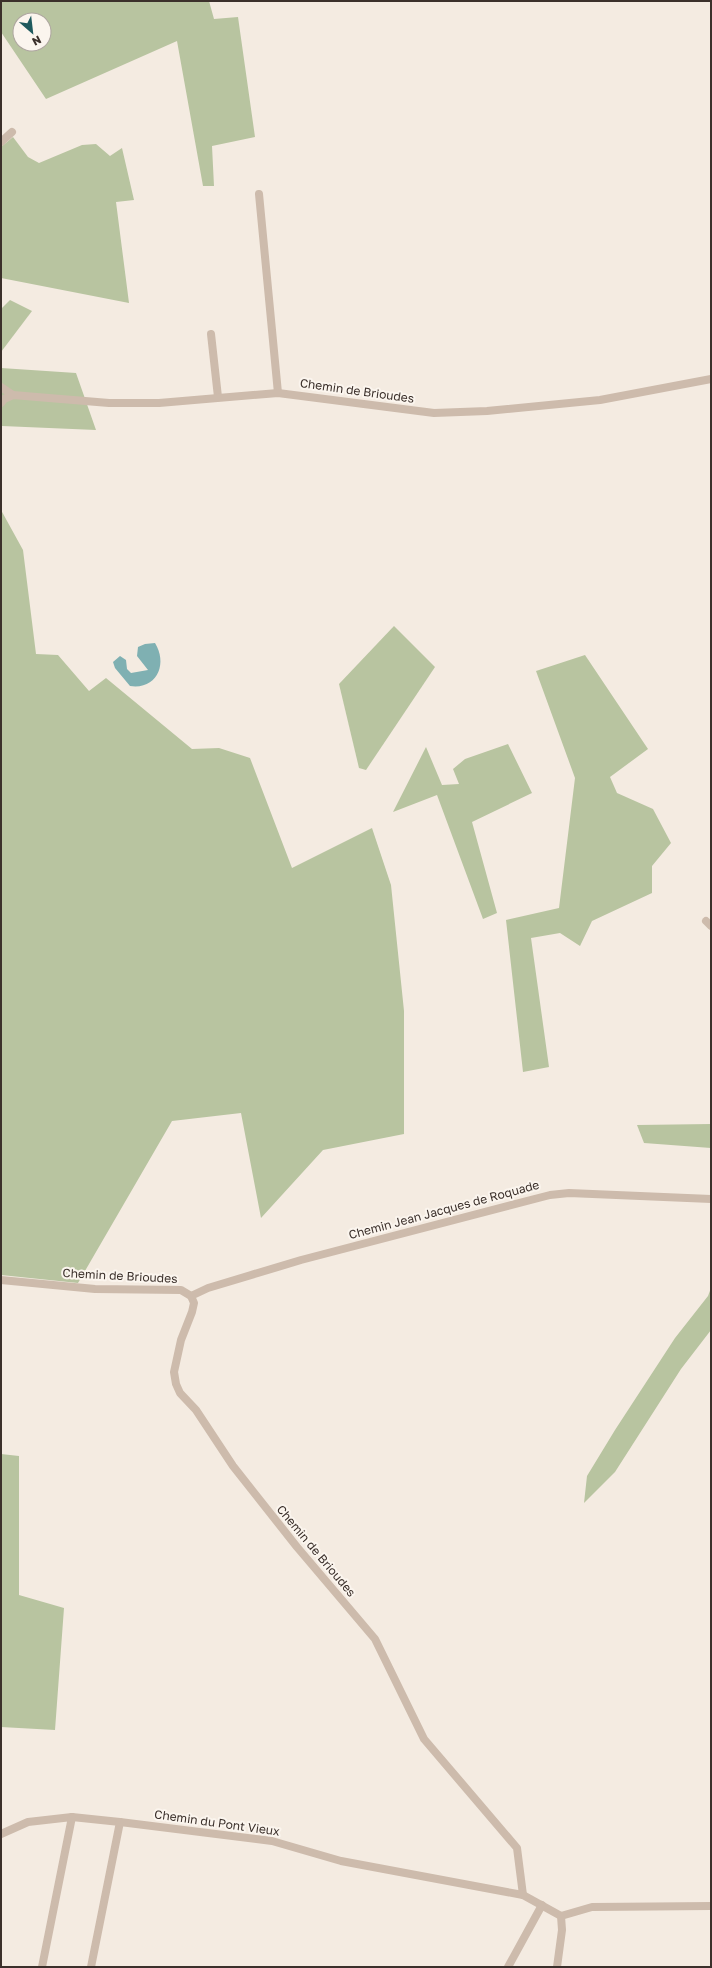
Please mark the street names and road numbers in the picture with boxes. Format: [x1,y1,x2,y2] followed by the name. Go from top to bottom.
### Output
[299,375,415,406] street label: Chemin de Brioudes
[347,1177,541,1242] street label: Chemin Jean Jacques de Roquade
[62,1265,178,1286] street label: Chemin de Brioudes
[274,1502,359,1600] street label: Chemin de Brioudes
[153,1806,281,1839] street label: Chemin du Pont Vieux

